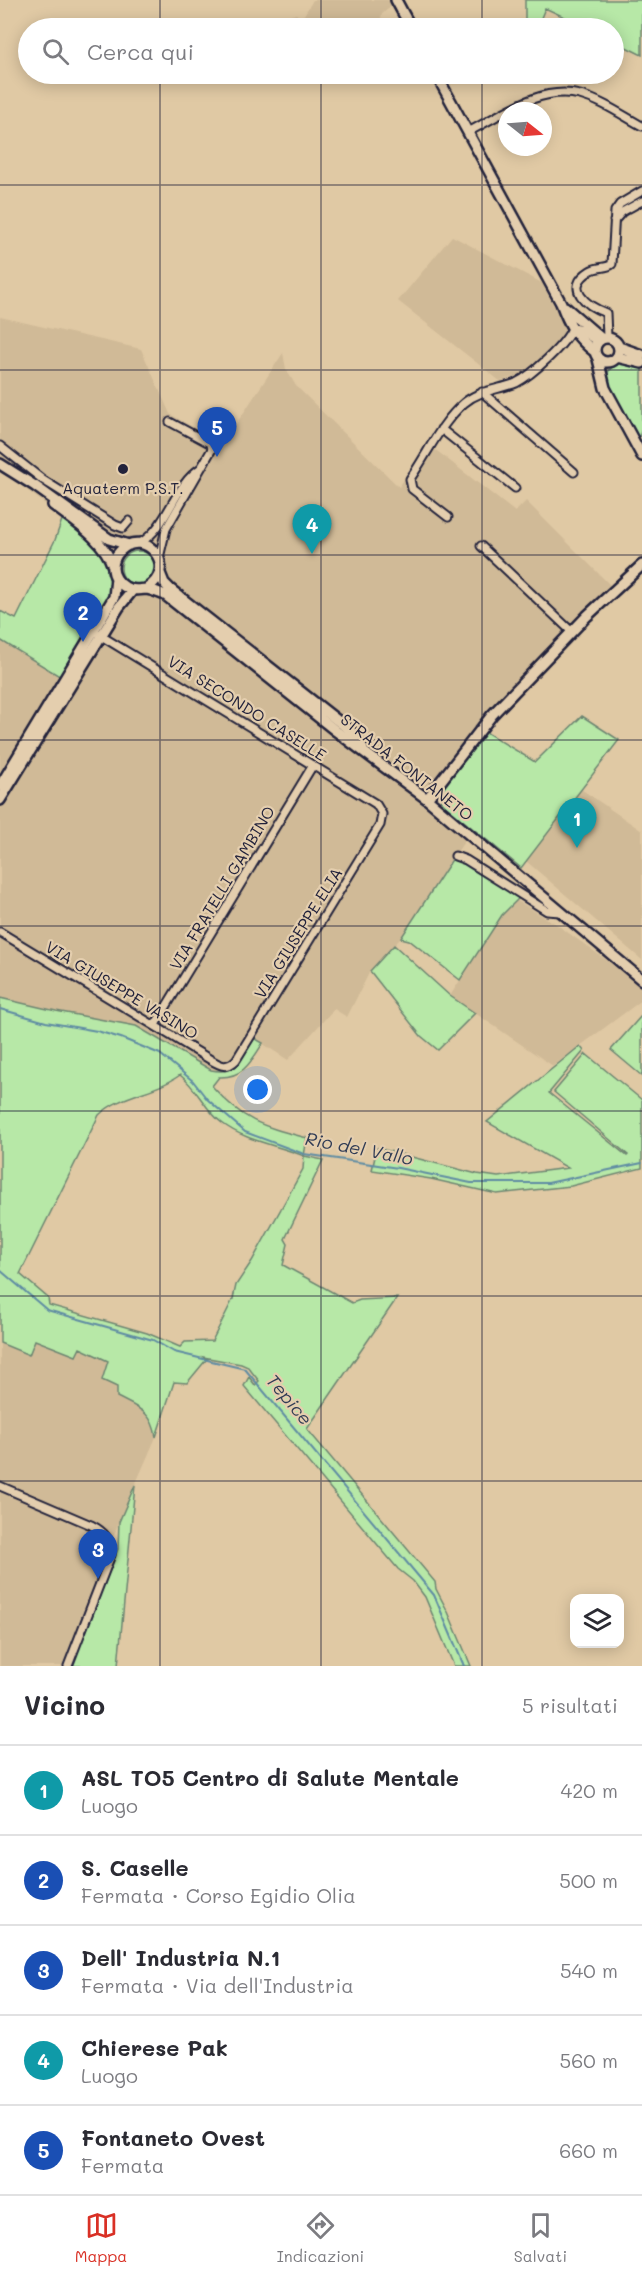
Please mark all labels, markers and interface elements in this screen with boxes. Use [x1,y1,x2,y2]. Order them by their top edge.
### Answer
search box [18,18,624,84]
icon: search [39,35,72,68]
text: Cerca qui [87,37,194,66]
north arrow [498,102,552,156]
pin: 5 [198,408,236,457]
marker: Aquaterm P.S.T. [116,462,130,476]
place label: Aquaterm P.S.T. [62,477,184,498]
pin: 4 [292,504,332,554]
pin: 2 [64,592,103,642]
street label: VIA SECONDO CASELLE [164,650,330,765]
street label: STRADA FONTANETO [337,708,478,825]
pin: 1 [558,798,596,848]
street label: VIA FRATELLI GAMBINO [164,802,279,974]
street label: VIA GIUSEPPE ELIA [249,863,346,1002]
street label: VIA GIUSEPPE VASINO [42,936,202,1044]
your location [243,1075,272,1104]
water label: Rio del Vallo [303,1126,415,1170]
water label: Tepice [261,1369,318,1430]
pin: 3 [78,1530,118,1579]
map controls [570,1594,624,1648]
button: layers [570,1594,624,1648]
text: Vicino [24,1688,105,1722]
text: 5 risultati [522,1692,618,1718]
text: ASL TO5 Centro di Salute Mentale [81,1763,459,1792]
text: 1 [39,1777,48,1803]
text: 420 m [560,1777,618,1803]
text: Luogo [81,1792,138,1818]
text: S. Caselle [81,1853,189,1882]
text: 2 [38,1867,49,1893]
text: 500 m [559,1867,618,1893]
text: Fermata · Corso Egidio Olia [81,1882,356,1908]
text: Dell' Industria N.1 [81,1943,280,1972]
text: 3 [38,1957,50,1983]
text: 540 m [560,1957,618,1983]
text: Fermata · Via dell'Industria [81,1972,354,1998]
text: Chierese Pak [81,2033,228,2062]
text: 4 [37,2047,50,2073]
text: 560 m [560,2047,618,2073]
text: Luogo [81,2062,138,2088]
text: Fontaneto Ovest [81,2123,265,2152]
text: 5 [38,2137,49,2163]
text: 660 m [559,2137,618,2163]
text: Fermata [81,2152,164,2178]
tab: Mappa [75,2209,127,2266]
tab: Indicazioni [277,2209,364,2266]
tab: Salvati [514,2209,567,2266]

